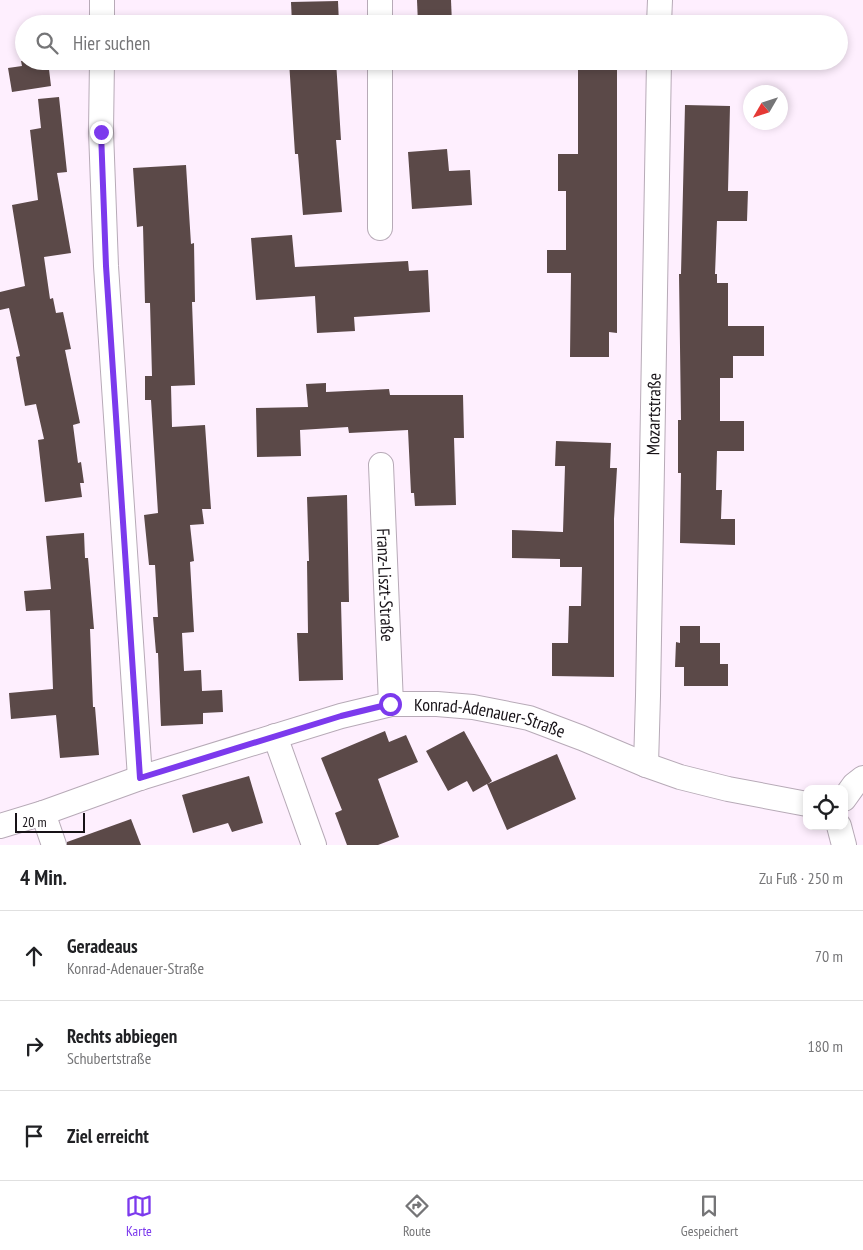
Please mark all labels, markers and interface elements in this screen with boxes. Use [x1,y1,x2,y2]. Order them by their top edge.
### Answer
search box [15,15,848,70]
icon: search [33,29,61,57]
text: Hier suchen [73,31,150,55]
north arrow [743,85,788,130]
route end [90,121,113,144]
street label: Mozartstraße [641,373,665,455]
street label: Franz-Liszt-Straße [372,528,400,642]
route start [379,693,402,716]
street label: Konrad-Adenauer-Straße [414,693,569,742]
map controls [803,785,848,830]
button: locate [803,785,848,830]
scale bar [15,810,85,833]
text: 20 m [22,813,47,831]
text: 4 Min. [20,864,67,891]
text: Zu Fuß · 250 m [759,868,843,888]
text: Geradeaus [67,934,138,958]
icon: ahead [20,942,48,970]
text: 70 m [815,946,843,966]
text: Konrad-Adenauer-Straße [67,958,204,978]
text: Rechts abbiegen [67,1024,177,1048]
icon: right [20,1032,48,1060]
text: 180 m [808,1036,843,1056]
text: Schubertstraße [67,1048,151,1068]
icon: arrive [20,1122,48,1150]
text: Ziel erreicht [67,1124,149,1148]
tab: Karte [125,1192,153,1240]
tab: Route [403,1192,431,1240]
tab: Gespeichert [681,1192,738,1240]

